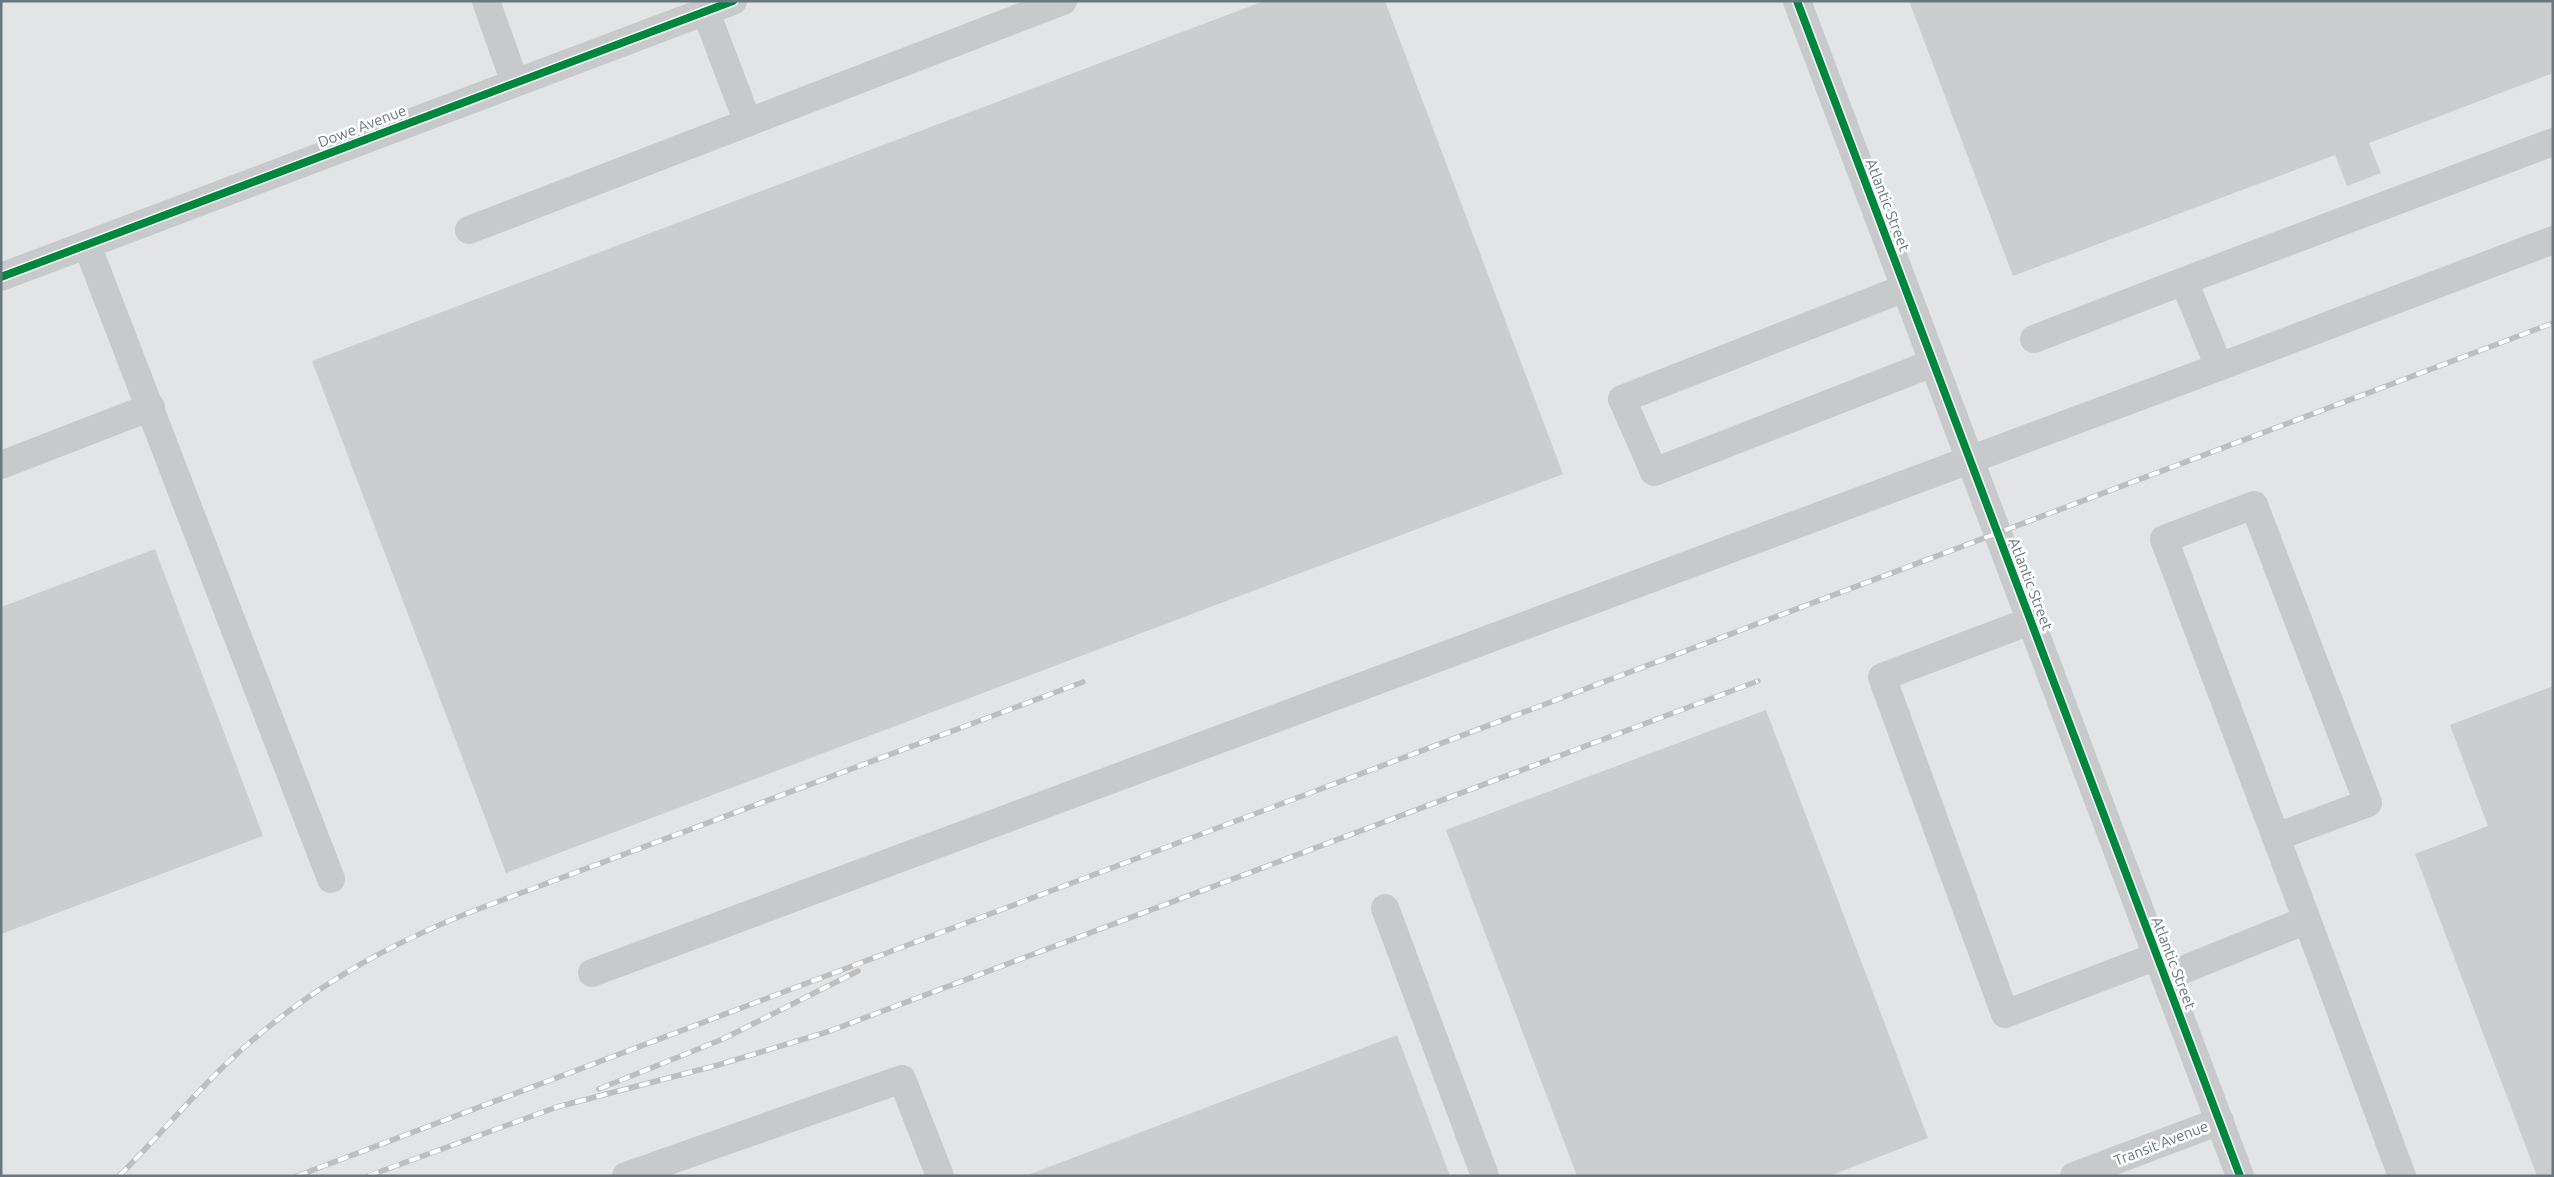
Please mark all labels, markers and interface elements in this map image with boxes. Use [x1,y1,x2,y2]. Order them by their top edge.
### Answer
street label: Dowe Avenue [315,101,409,151]
street label: Atlantic Street [1863,156,1913,254]
street label: Atlantic Street [2006,535,2056,633]
street label: Atlantic Street [2149,914,2199,1012]
street label: Transit Avenue [2111,1117,2211,1169]

